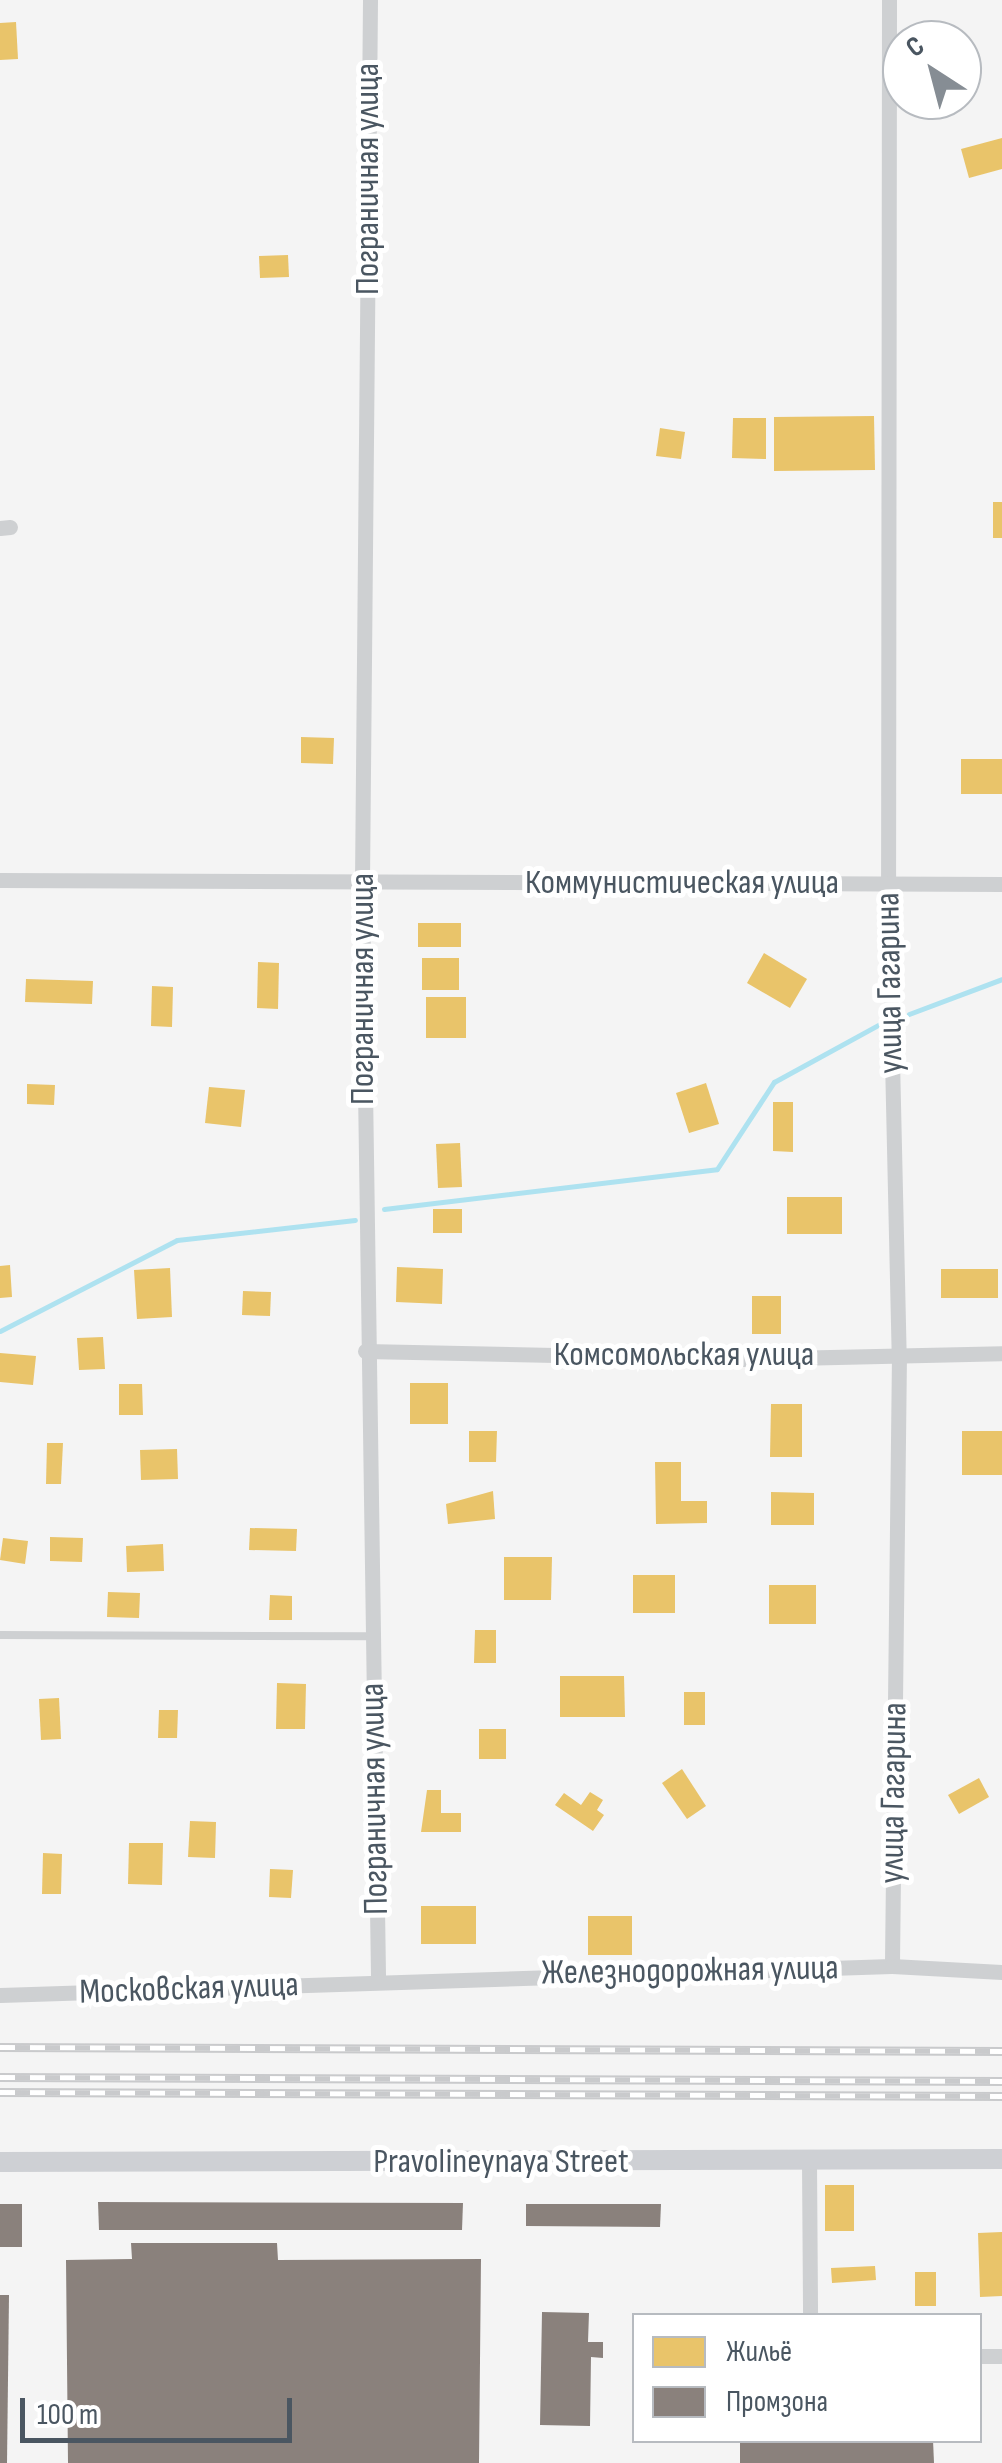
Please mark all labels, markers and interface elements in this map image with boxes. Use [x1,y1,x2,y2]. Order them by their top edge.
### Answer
north arrow [882,20,982,120]
text: С [900,29,931,65]
street label: Пограничная улица [347,63,389,295]
street label: Коммунистическая улица [525,862,839,904]
street label: Пограничная улица [342,873,384,1105]
street label: улица Гагарина [867,892,913,1074]
street label: Комсомольская улица [554,1334,814,1376]
street label: Пограничная улица [352,1683,398,1915]
street label: улица Гагарина [871,1702,917,1884]
street label: Железнодорожная улица [541,1947,839,1995]
street label: Московская улица [79,1964,299,2014]
street label: Pravolineynaya Street [373,2141,629,2183]
legend [632,2313,982,2443]
text: Жильё [726,2334,792,2370]
scale bar [25,2378,298,2440]
text: Промзона [726,2384,828,2420]
text: 100 m [37,2397,98,2433]

